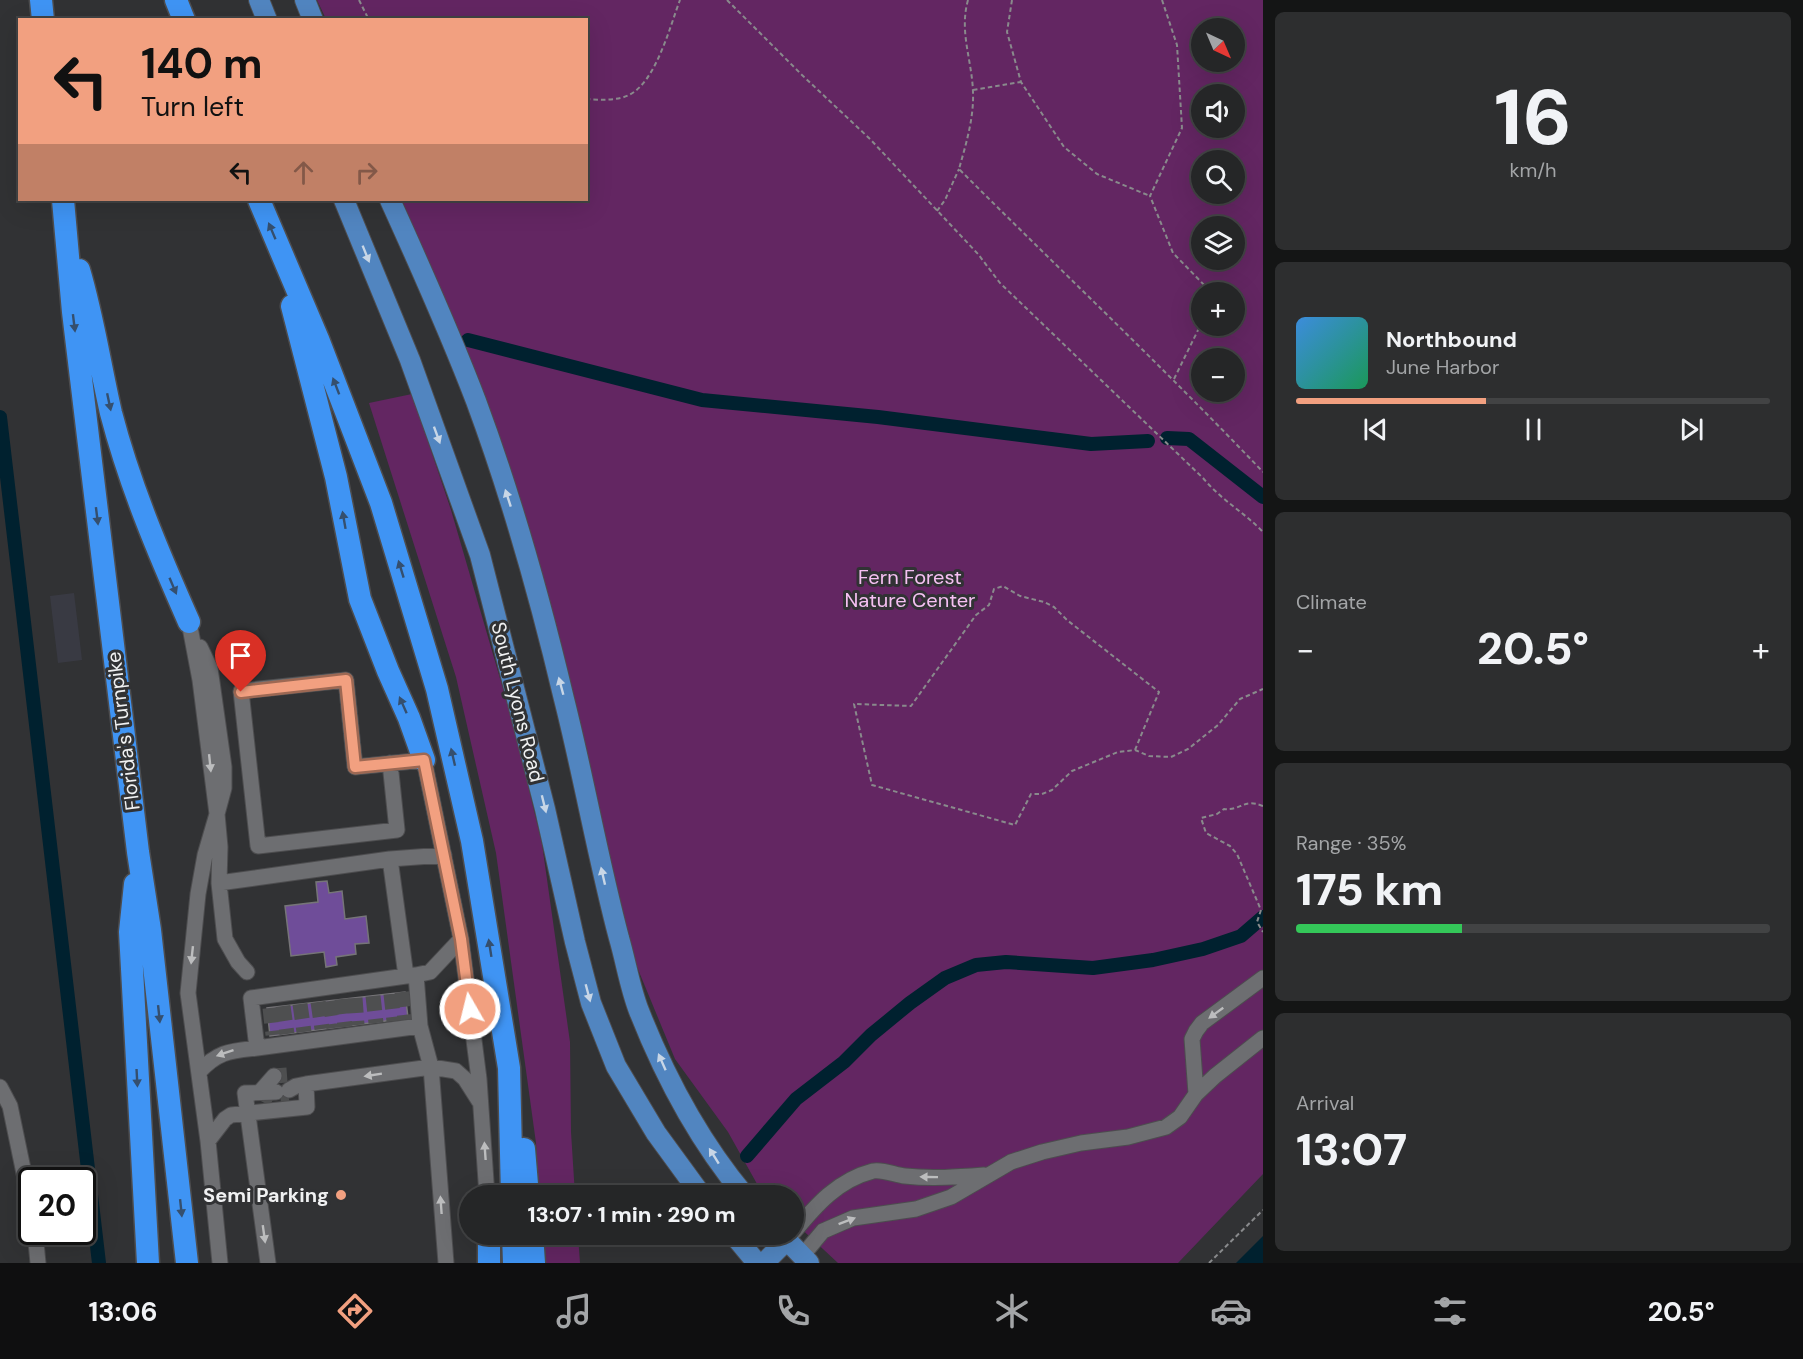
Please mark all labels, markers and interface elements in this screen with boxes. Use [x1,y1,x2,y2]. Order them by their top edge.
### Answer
north arrow [1191,18,1245,72]
map controls [1191,18,1245,402]
text: 140 m [141,36,263,91]
icon: left [42,42,120,120]
text: 16 [1494,67,1572,168]
button: sound [1191,84,1245,138]
text: Turn left [141,89,244,124]
button: search [1191,150,1245,204]
icon: left [224,156,257,189]
icon: ahead [287,156,320,189]
icon: right [350,156,383,189]
text: km/h [1509,157,1557,183]
button: layers [1191,216,1245,270]
one-way arrow [267,222,277,240]
one-way arrow [361,245,371,263]
button: + [1191,282,1245,336]
one-way arrow [69,313,79,332]
text: Northbound [1386,325,1517,354]
button: − [1191,348,1245,402]
text: June Harbor [1386,354,1499,380]
one-way arrow [331,376,341,394]
one-way arrow [105,393,114,412]
icon: previous [1359,413,1392,446]
icon: pause [1517,413,1550,446]
icon: next [1675,413,1708,446]
one-way arrow [432,426,442,444]
one-way arrow [503,489,512,507]
one-way arrow [93,507,102,526]
one-way arrow [339,511,348,530]
one-way arrow [396,560,405,578]
park label: Fern Forest Nature Center [845,564,975,613]
one-way arrow [168,577,178,595]
text: Climate [1296,589,1367,615]
street label: South Lyons Road [486,619,550,785]
text: 20.5° [1477,619,1589,678]
text: − [1296,628,1314,671]
text: + [1752,628,1770,671]
pin [215,630,266,692]
icon: arrive [224,639,257,672]
street label: Florida's Turnpike [100,650,146,812]
one-way arrow [555,677,565,695]
one-way arrow [398,696,408,714]
one-way arrow [447,748,457,766]
one-way arrow [206,754,215,773]
one-way arrow [539,794,549,813]
text: Range · 35% [1296,830,1406,856]
text: 175 km [1296,860,1443,919]
one-way arrow [598,866,607,885]
one-way arrow [485,939,494,958]
one-way arrow [187,946,197,965]
position arrow [438,977,502,1041]
one-way arrow [584,984,594,1003]
one-way arrow [154,1005,164,1024]
one-way arrow [1208,1006,1223,1018]
one-way arrow [216,1049,234,1059]
one-way arrow [657,1053,666,1070]
one-way arrow [132,1069,141,1088]
one-way arrow [363,1071,382,1080]
text: Arrival [1296,1090,1354,1116]
text: 13:07 [1296,1120,1407,1179]
one-way arrow [480,1142,489,1161]
one-way arrow [709,1148,720,1164]
speed limit sign: 20 [18,1167,96,1245]
one-way arrow [919,1172,938,1182]
place label: Semi Parking [203,1182,329,1208]
marker: Semi Parking [334,1188,348,1202]
one-way arrow [437,1195,446,1214]
one-way arrow [176,1199,186,1218]
text: 13:07 · 1 min · 290 m [528,1200,735,1229]
one-way arrow [838,1216,856,1225]
one-way arrow [259,1224,268,1243]
icon: directions [334,1290,376,1332]
icon: music [553,1290,595,1332]
icon: phone [772,1290,814,1332]
icon: climate [991,1290,1033,1332]
icon: car [1210,1290,1252,1332]
icon: filters [1429,1290,1471,1332]
text: 13:06 [88,1294,158,1329]
text: 20.5° [1648,1294,1714,1329]

